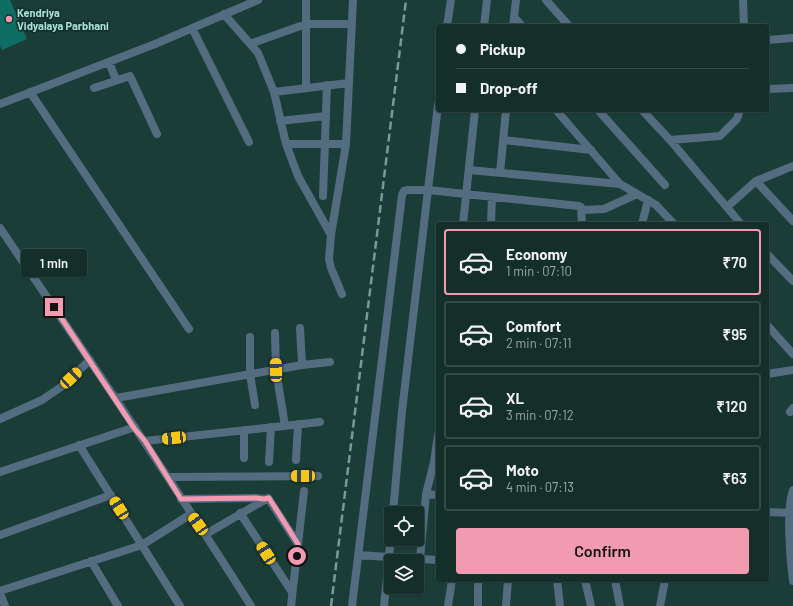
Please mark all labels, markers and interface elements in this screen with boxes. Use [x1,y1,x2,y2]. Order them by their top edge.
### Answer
place label: Kendriya Vidyalaya Parbhani [17,6,109,32]
marker: Kendriya Vidyalaya Parbhani [4,14,14,24]
text: Pickup [480,40,526,58]
text: Drop-off [480,79,538,97]
icon: car [458,244,494,280]
text: Economy [506,245,567,263]
callout: 1 min [21,249,87,277]
text: ₹70 [723,253,747,271]
text: 1 min [40,255,68,271]
text: 1 min · 07:10 [506,263,572,279]
route end [45,298,63,316]
icon: car [458,316,494,352]
text: Comfort [506,317,561,335]
text: ₹95 [723,325,747,343]
text: 2 min · 07:11 [506,335,572,351]
car [270,358,282,382]
car [58,365,84,391]
icon: car [458,388,494,424]
text: XL [506,389,524,407]
text: ₹120 [716,397,747,415]
text: 3 min · 07:12 [506,407,574,423]
car [161,431,187,445]
icon: car [458,460,494,496]
text: Moto [506,461,539,479]
text: ₹63 [723,469,747,487]
car [291,470,315,482]
text: 4 min · 07:13 [506,479,574,495]
car [108,495,130,521]
map controls [384,506,424,594]
button: locate [384,506,424,546]
car [186,511,210,537]
button: Confirm [456,528,749,574]
car [254,540,278,566]
route start [288,547,306,565]
button: layers [384,554,424,594]

